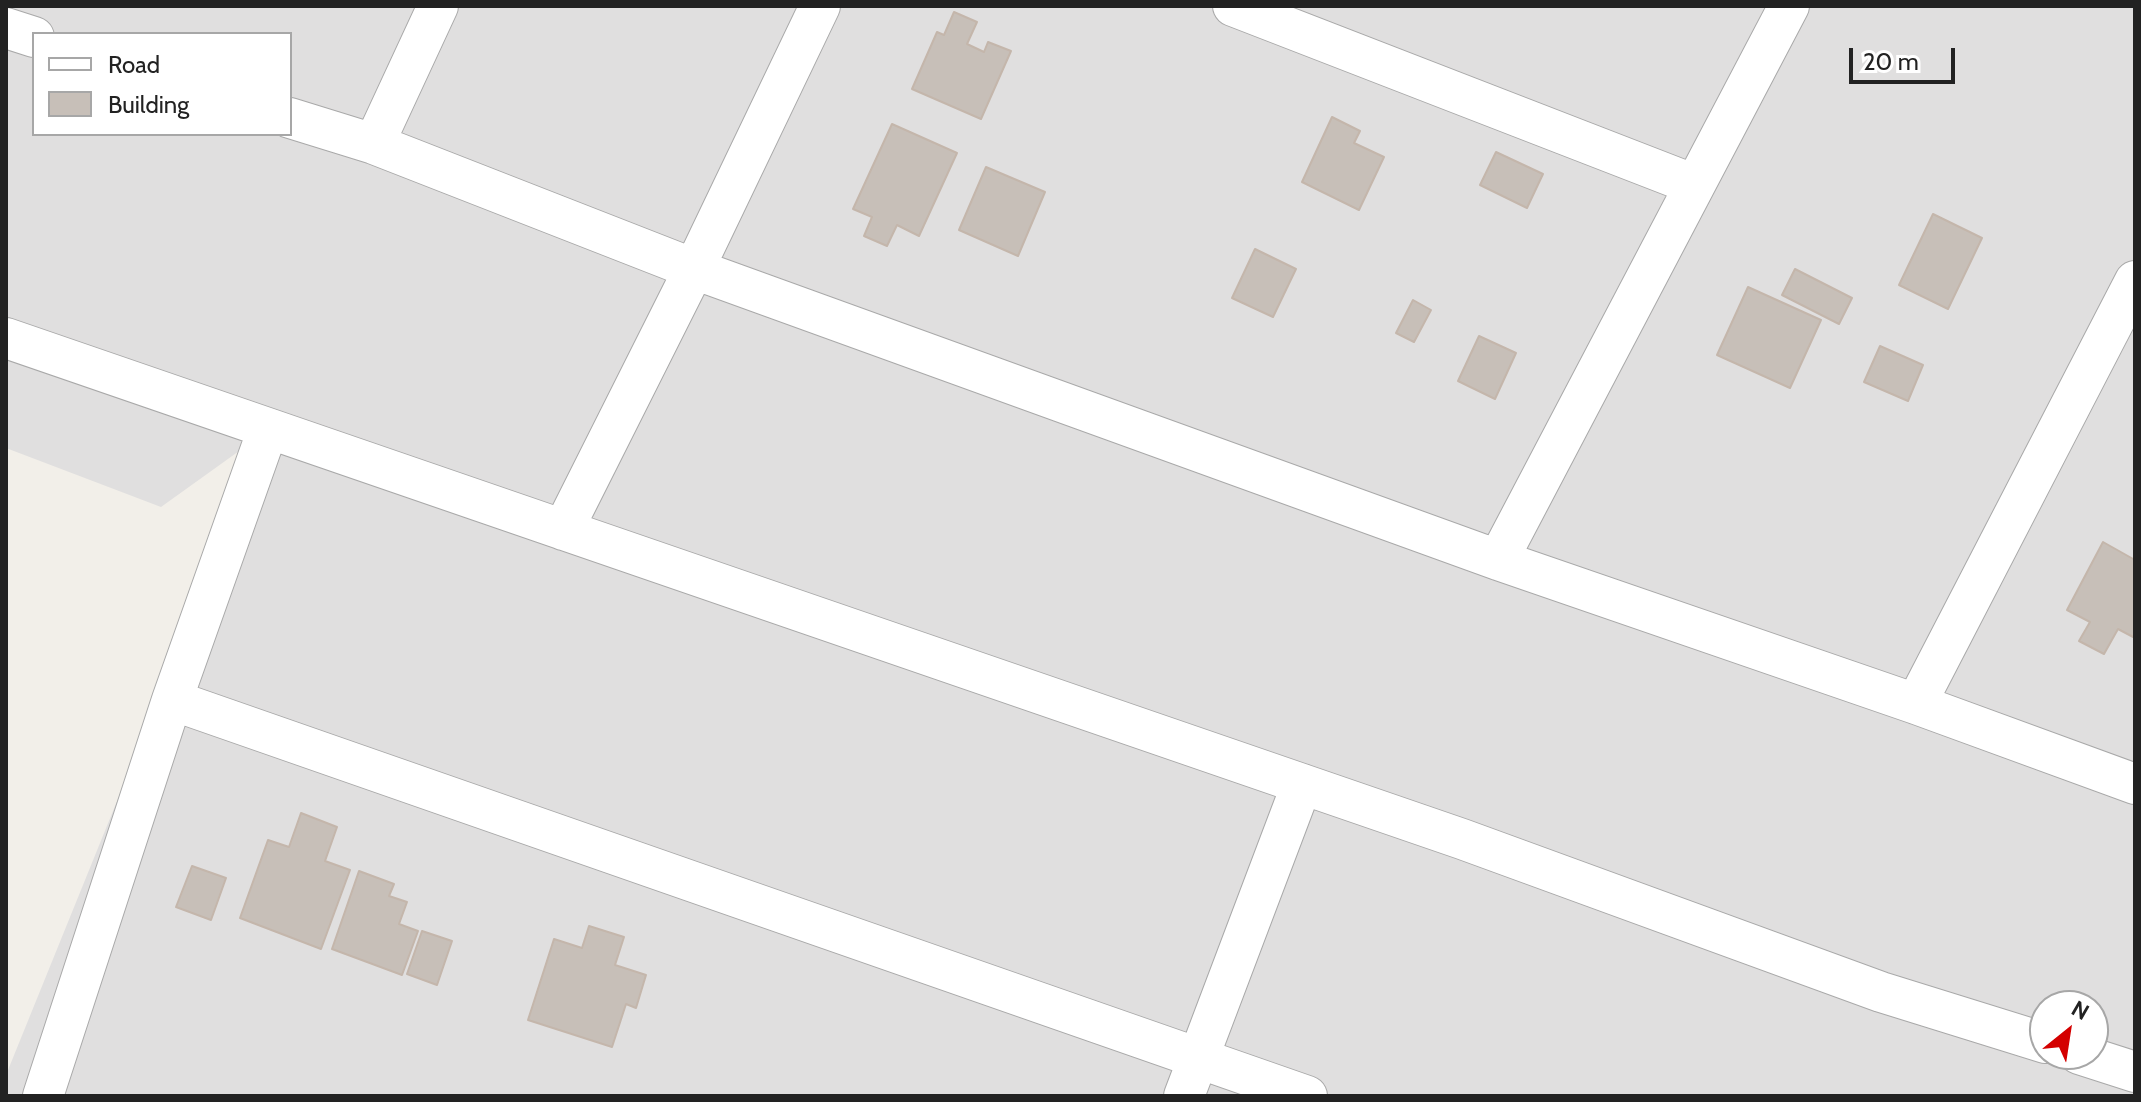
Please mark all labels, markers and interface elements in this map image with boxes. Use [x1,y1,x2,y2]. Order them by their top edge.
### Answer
legend [32,32,292,136]
scale bar [1853,32,1959,82]
text: 20 m [1863,47,1919,76]
text: Road [108,50,160,79]
text: Building [108,90,189,119]
north arrow [2029,990,2109,1070]
text: N [2067,995,2094,1026]

